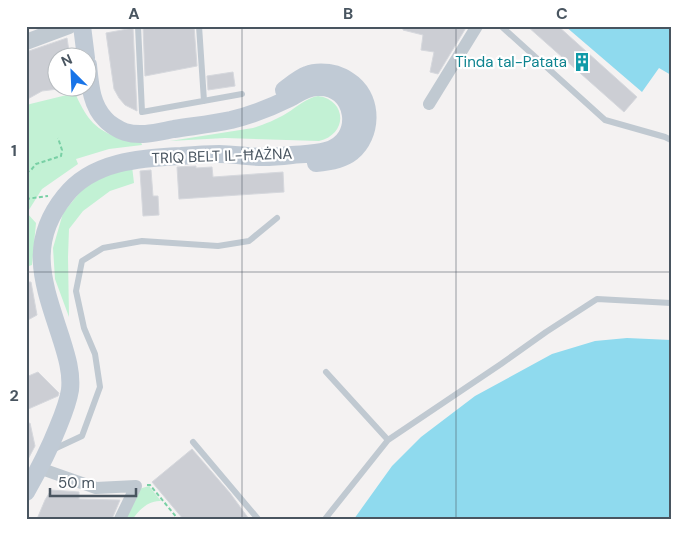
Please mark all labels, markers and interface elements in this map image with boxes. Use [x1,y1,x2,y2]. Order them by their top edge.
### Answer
text: A [128,3,140,24]
text: B [343,3,353,24]
text: C [556,3,568,24]
north arrow [48,48,98,98]
text: N [58,50,75,70]
building icon: Tinda tal-Patata [571,51,593,73]
place label: Tinda tal-Patata [455,52,567,72]
text: 1 [11,140,17,161]
street label: TRIQ BELT IL-ĦAŻNA [151,144,293,168]
text: 2 [9,385,19,406]
scale bar [50,465,136,497]
text: 50 m [58,473,95,493]

